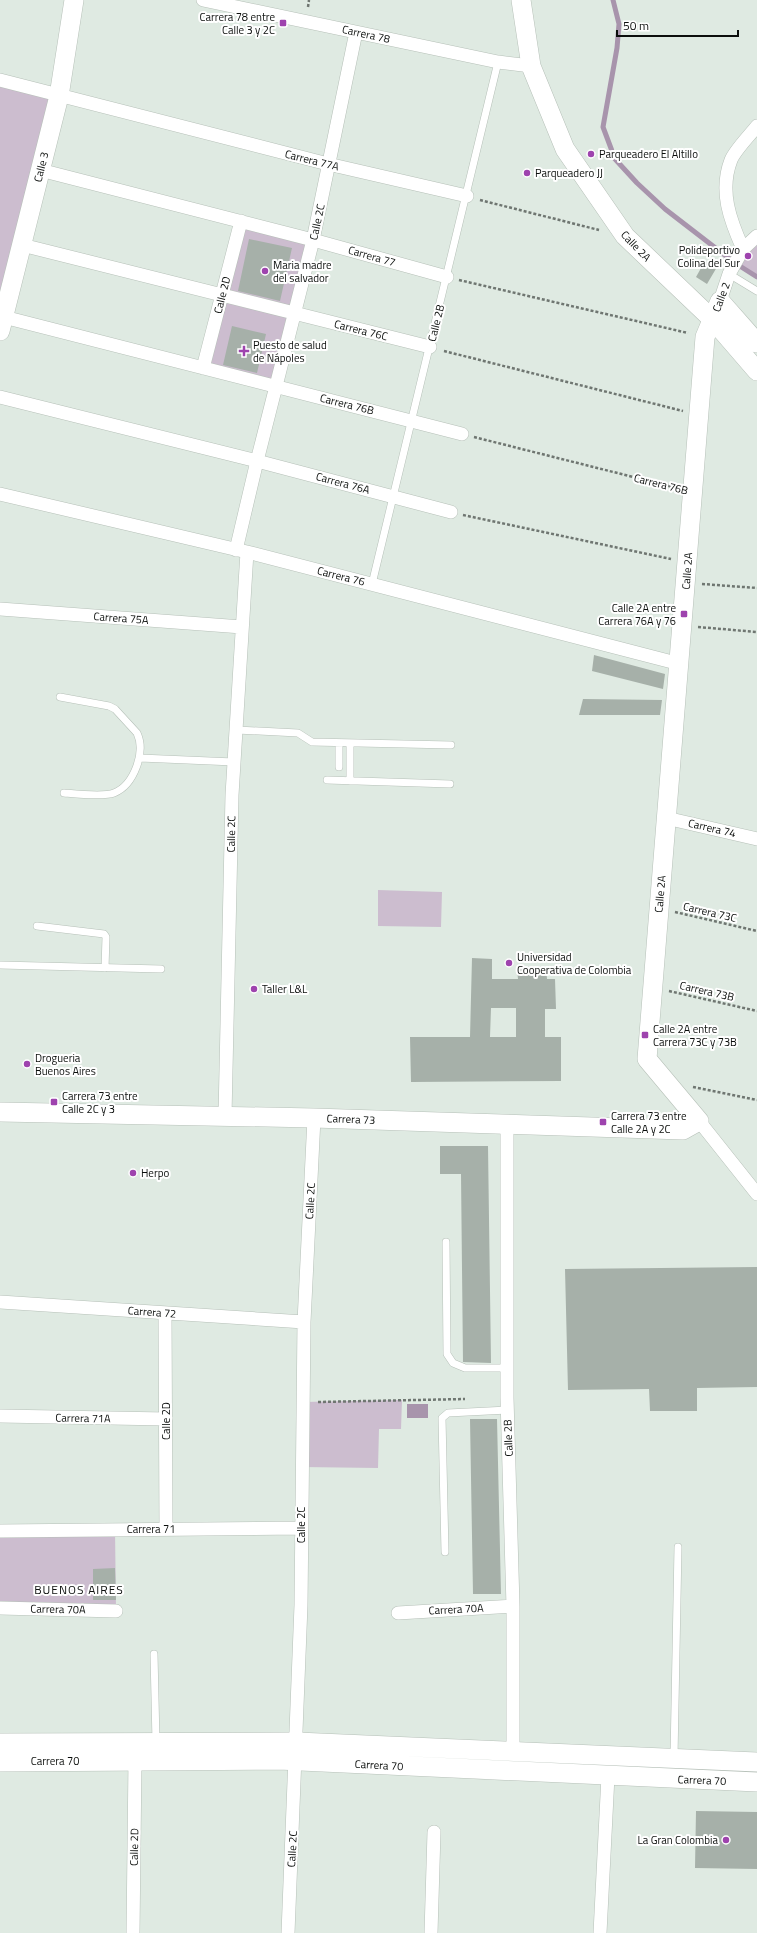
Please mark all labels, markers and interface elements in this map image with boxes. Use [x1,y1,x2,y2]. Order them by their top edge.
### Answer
place label: Carrera 78 entre Calle 3 y 2C [199,9,275,38]
scale bar [617,12,738,38]
text: 50 m [623,16,649,35]
marker: Carrera 78 entre Calle 3 y 2C [278,18,288,28]
street label: Carrera 78 [341,21,391,47]
street label: Carrera 77A [283,146,341,175]
place label: Parqueadero El Altillo [599,146,698,162]
marker: Parqueadero El Altillo [586,149,596,159]
street label: Calle 3 [30,150,52,184]
place label: Parqueadero JJ [535,165,603,181]
marker: Parqueadero JJ [522,168,532,178]
street label: Calle 2C [305,202,329,242]
street label: Calle 2A [617,227,655,265]
street label: Carrera 77 [346,242,398,270]
place label: Polideportivo Colina del Sur [678,242,740,271]
marker: Polideportivo Colina del Sur [743,251,753,261]
place label: Maria madre del salvador [273,257,332,286]
marker: Maria madre del salvador [260,266,270,276]
street label: Calle 2D [210,275,234,315]
street label: Calle 2 [708,280,734,314]
street label: Calle 2B [424,303,448,343]
street label: Carrera 76C [333,316,389,344]
place label: Puesto de salud de Nápoles [253,337,327,366]
marker: Puesto de salud de Nápoles [238,345,250,357]
street label: Carrera 76B [318,390,376,419]
street label: Carrera 76A [314,468,372,498]
street label: Carrera 76B [632,470,690,499]
street label: Calle 2A [678,551,696,590]
street label: Carrera 76 [315,562,367,590]
place label: Calle 2A entre Carrera 76A y 76 [598,600,676,629]
street label: Carrera 75A [93,608,150,628]
marker: Calle 2A entre Carrera 76A y 76 [679,609,689,619]
street label: Carrera 74 [687,815,737,841]
street label: Calle 2C [223,816,239,852]
street label: Calle 2A [650,874,670,913]
street label: Carrera 73C [682,898,738,926]
place label: Universidad Cooperativa de Colombia [517,949,632,978]
marker: Universidad Cooperativa de Colombia [504,958,514,968]
street label: Carrera 73B [678,977,736,1005]
place label: Taller L&L [262,981,308,997]
marker: Taller L&L [249,984,259,994]
place label: Calle 2A entre Carrera 73C y 73B [653,1021,737,1050]
marker: Calle 2A entre Carrera 73C y 73B [640,1030,650,1040]
place label: Drogueria Buenos Aires [35,1050,96,1079]
marker: Drogueria Buenos Aires [22,1059,32,1069]
place label: Carrera 73 entre Calle 2C y 3 [62,1088,138,1117]
marker: Carrera 73 entre Calle 2C y 3 [49,1097,59,1107]
place label: Carrera 73 entre Calle 2A y 2C [611,1108,687,1137]
street label: Carrera 73 [326,1110,376,1128]
marker: Carrera 73 entre Calle 2A y 2C [598,1117,608,1127]
place label: Herpo [141,1165,170,1181]
marker: Herpo [128,1168,138,1178]
street label: Calle 2C [301,1182,319,1220]
street label: Carrera 72 [127,1302,177,1322]
street label: Calle 2D [158,1402,174,1440]
street label: Carrera 71A [55,1410,111,1426]
street label: Calle 2B [499,1419,517,1457]
street label: Calle 2C [293,1507,309,1543]
street label: Carrera 71 [127,1521,175,1537]
district label: BUENOS AIRES [34,1580,124,1599]
street label: Carrera 70A [428,1600,484,1618]
street label: Carrera 70A [30,1601,86,1617]
street label: Carrera 70 [31,1753,79,1769]
street label: Carrera 70 [354,1756,404,1774]
street label: Carrera 70 [677,1771,727,1789]
street label: Calle 2D [126,1828,142,1866]
street label: Calle 2C [283,1830,301,1868]
place label: La Gran Colombia [637,1832,718,1848]
marker: La Gran Colombia [721,1835,731,1845]

